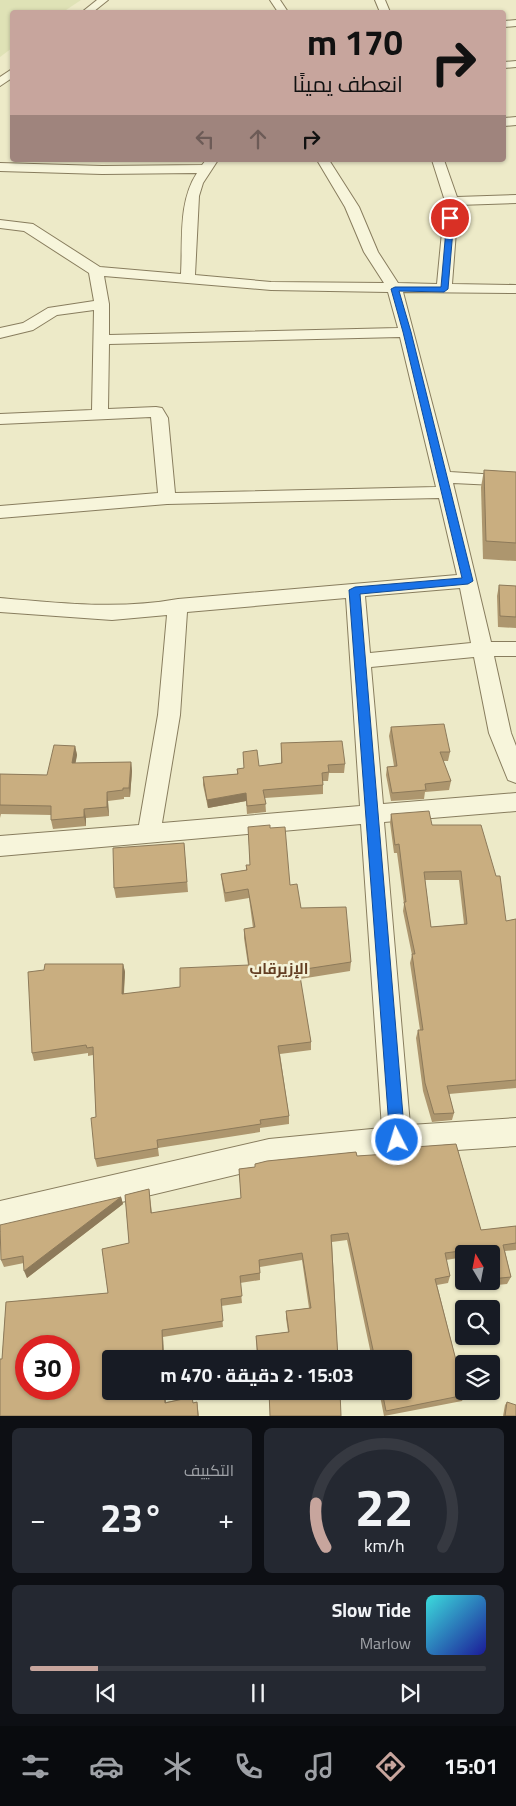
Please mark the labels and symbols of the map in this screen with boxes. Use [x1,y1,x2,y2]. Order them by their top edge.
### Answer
pin [429,197,471,239]
district label: الإزيرقاب [250,954,308,983]
position arrow [370,1113,422,1165]
north arrow [455,1245,500,1290]
speed limit sign: 30 [15,1335,80,1400]

